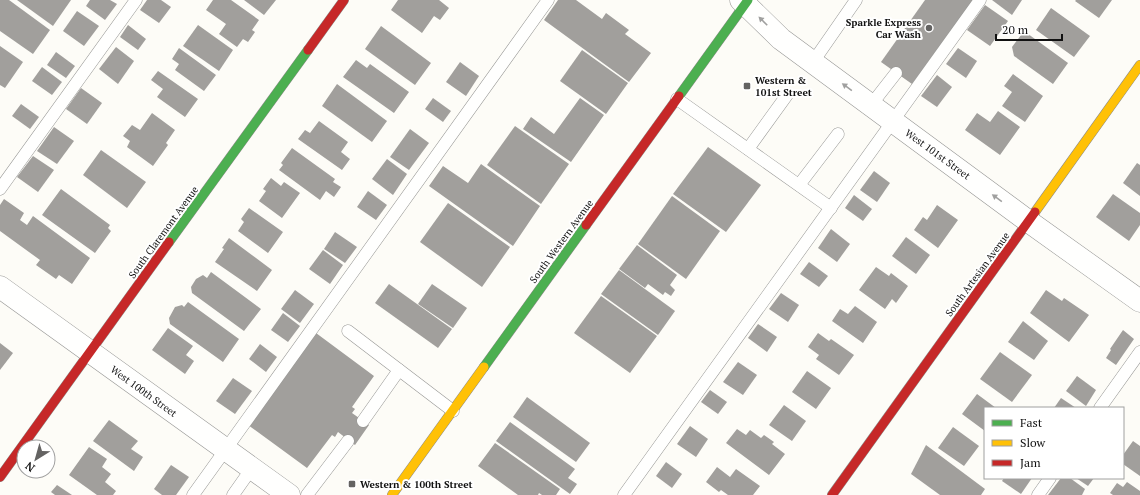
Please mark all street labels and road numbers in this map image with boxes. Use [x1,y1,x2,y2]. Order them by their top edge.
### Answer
street label: West 101st Street [903,126,973,183]
street label: South Claremont Avenue [126,184,201,281]
street label: South Western Avenue [527,197,596,286]
street label: South Artesian Avenue [942,230,1012,319]
street label: West 100th Street [108,363,180,420]

